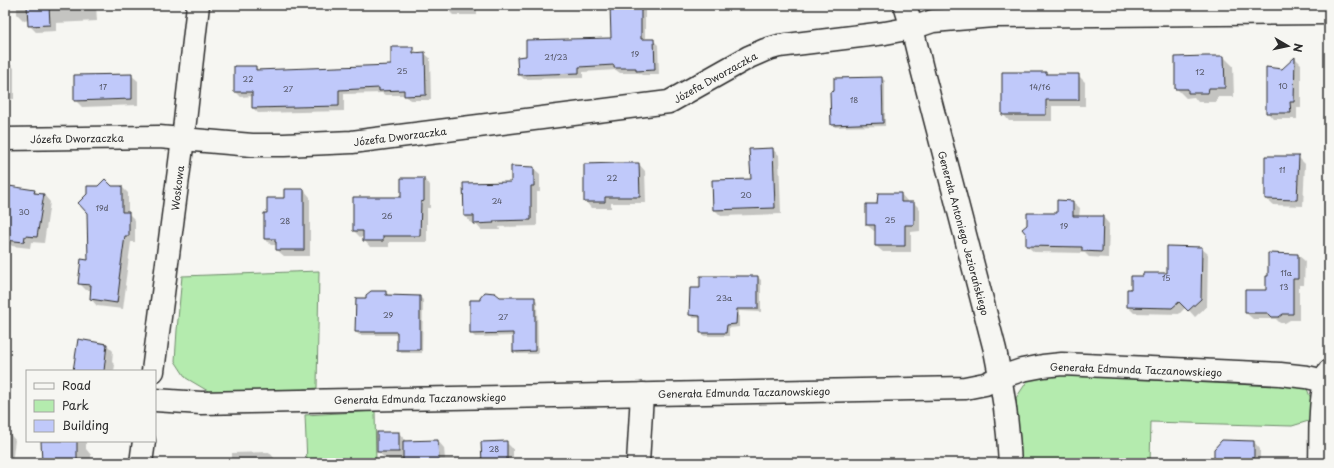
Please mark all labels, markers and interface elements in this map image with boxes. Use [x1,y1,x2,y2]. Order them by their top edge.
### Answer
north arrow [1268,26,1308,66]
text: N [1289,42,1307,54]
street label: Józefa Dworzaczka [670,47,760,106]
house number: 19 [631,48,639,60]
house number: 21/23 [544,51,568,63]
house number: 25 [397,65,407,77]
house number: 12 [1195,66,1205,78]
house number: 22 [243,73,253,85]
house number: 10 [1278,80,1288,92]
house number: 17 [99,81,108,93]
house number: 14/16 [1029,81,1051,93]
house number: 27 [283,83,293,95]
house number: 18 [850,94,858,106]
street label: Józefa Dworzaczka [353,123,448,149]
street label: Józefa Dworzaczka [30,130,125,146]
street label: Generała Antoniego Jeziorańskiego [935,149,993,317]
street label: Woskowa [167,164,187,211]
house number: 11 [1279,164,1285,176]
house number: 22 [607,172,617,184]
house number: 20 [740,189,752,201]
house number: 24 [492,195,502,207]
house number: 19d [96,202,109,214]
house number: 30 [18,206,30,218]
house number: 26 [382,210,393,222]
house number: 25 [885,214,895,226]
house number: 28 [280,215,290,227]
house number: 19 [1060,220,1068,232]
house number: 11a [1280,267,1292,279]
house number: 15 [1162,272,1170,284]
house number: 13 [1280,281,1288,293]
house number: 23a [716,292,732,304]
house number: 29 [383,309,393,321]
house number: 27 [498,311,508,323]
street label: Generała Edmunda Taczanowskiego [1050,359,1223,380]
legend [26,370,156,442]
text: Road [62,376,91,394]
street label: Generała Edmunda Taczanowskiego [658,383,830,401]
street label: Generała Edmunda Taczanowskiego [334,389,506,407]
text: Park [62,396,89,414]
text: Building [62,416,109,434]
house number: 28 [489,443,499,455]

